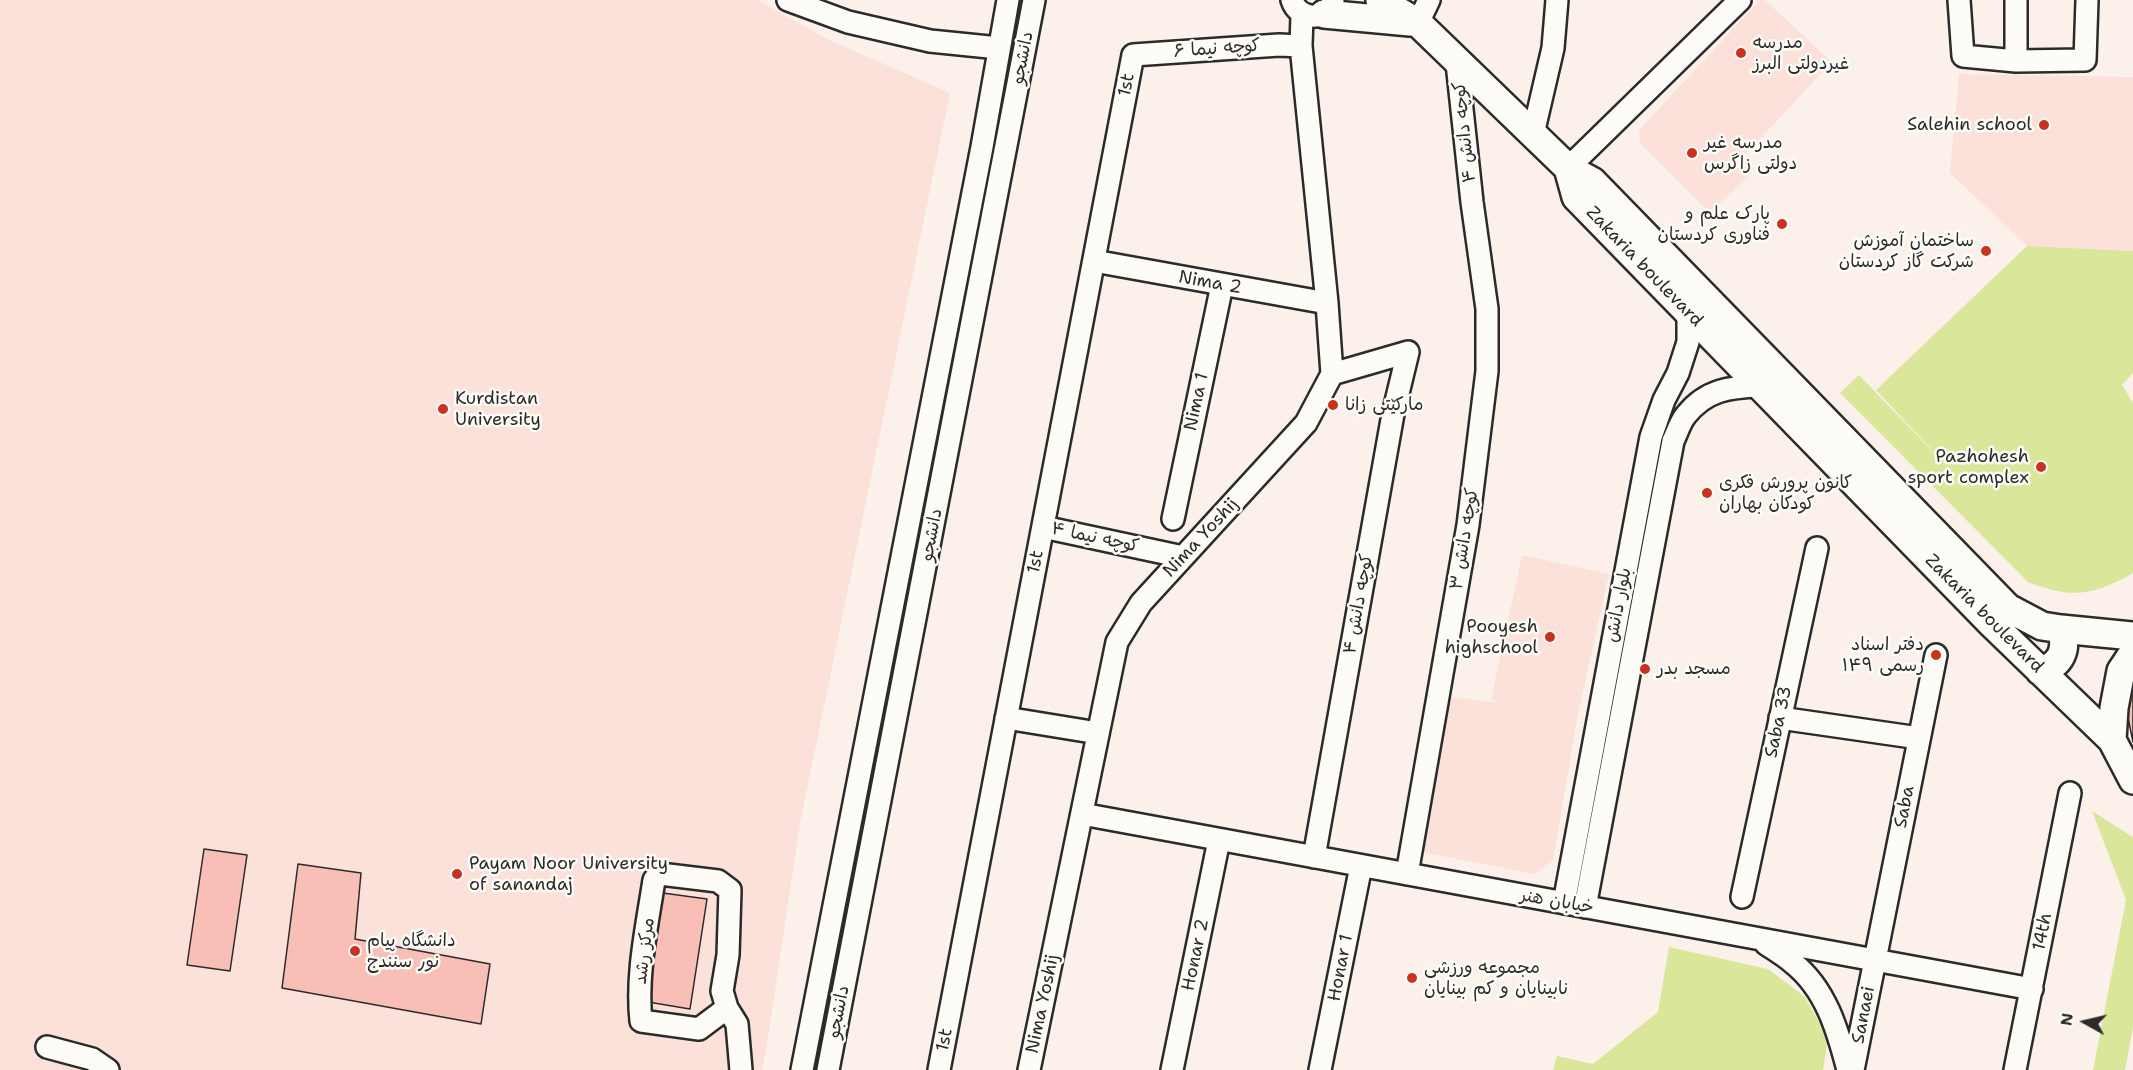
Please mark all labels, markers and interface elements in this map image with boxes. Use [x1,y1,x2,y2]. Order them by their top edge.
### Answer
street label: دانشجو [1007,30,1039,86]
place label: مدرسه غیردولتی البرز [1753,32,1849,74]
street label: کوچه نیما ۶ [1173,35,1261,63]
marker: مدرسه غیردولتی البرز [1734,46,1748,60]
street label: 1st [1114,72,1140,98]
street label: کوچه دانش ۴ [1449,80,1481,184]
place label: Salehin school [1907,114,2032,136]
marker: Salehin school [2037,118,2051,132]
place label: مدرسه غیر دولتی زاگرس [1704,132,1797,174]
marker: مدرسه غیر دولتی زاگرس [1685,146,1699,160]
street label: Zakaria boulevard [1581,202,1707,332]
place label: پارک علم و فناوری کردستان [1658,203,1770,246]
marker: پارک علم و فناوری کردستان [1775,217,1789,231]
place label: ساختمان آموزش شرکت گاز کردستان [1839,230,1974,272]
marker: ساختمان آموزش شرکت گاز کردستان [1979,244,1993,258]
street label: Nima 2 [1177,267,1243,299]
street label: Nima 1 [1180,371,1214,433]
place label: Kurdistan University [455,388,541,430]
place label: مارکێتی زانا [1345,394,1424,416]
marker: مارکێتی زانا [1326,398,1340,412]
marker: Kurdistan University [436,402,450,416]
place label: Pazhohesh sport complex [1908,446,2029,488]
marker: Pazhohesh sport complex [2034,460,2048,474]
place label: کانون پرورش فکری کودکان بهاران [1719,472,1852,514]
marker: کانون پرورش فکری کودکان بهاران [1700,486,1714,500]
street label: کوچه دانش ۳ [1446,487,1484,591]
street label: Nima Yoshij [1159,494,1243,582]
street label: دانشجو [916,507,948,563]
street label: کوچه نیما ۴ [1049,518,1141,558]
street label: 1st [1023,549,1049,575]
street label: Zakaria boulevard [1920,550,2048,678]
street label: کوچه دانش ۴ [1340,552,1378,656]
street label: بلوار دانش [1601,566,1637,644]
place label: Pooyesh highschool [1445,616,1538,658]
marker: Pooyesh highschool [1543,630,1557,644]
place label: دفتر اسناد رسمی ۱۴۹ [1842,634,1924,676]
marker: دفتر اسناد رسمی ۱۴۹ [1929,648,1943,662]
place label: مسجد بدر [1657,658,1731,680]
marker: مسجد بدر [1638,662,1652,676]
street label: Saba 33 [1761,684,1797,760]
street label: Saba [1890,784,1920,830]
place label: Payam Noor University of sanandaj [469,853,668,896]
marker: Payam Noor University of sanandaj [450,867,464,881]
street label: خیابان هنر [1519,885,1595,919]
street label: 14th [2029,911,2057,953]
street label: مرکز رشد [630,917,660,985]
street label: Honar 2 [1178,917,1214,993]
place label: دانشگاه پیام نور سنندج [367,930,456,972]
street label: Honar 1 [1324,933,1358,1003]
marker: دانشگاه پیام نور سنندج [348,944,362,958]
street label: Nima Yoshij [1022,953,1064,1055]
place label: مجموعه ورزشی نابینایان و کم بینایان [1424,957,1568,1000]
marker: مجموعه ورزشی نابینایان و کم بینایان [1405,971,1419,985]
street label: دانشجو [823,984,855,1040]
street label: Sanaei [1848,984,1880,1046]
north arrow [2055,992,2115,1052]
text: N [2055,1012,2078,1027]
street label: 1st [932,1027,958,1053]

